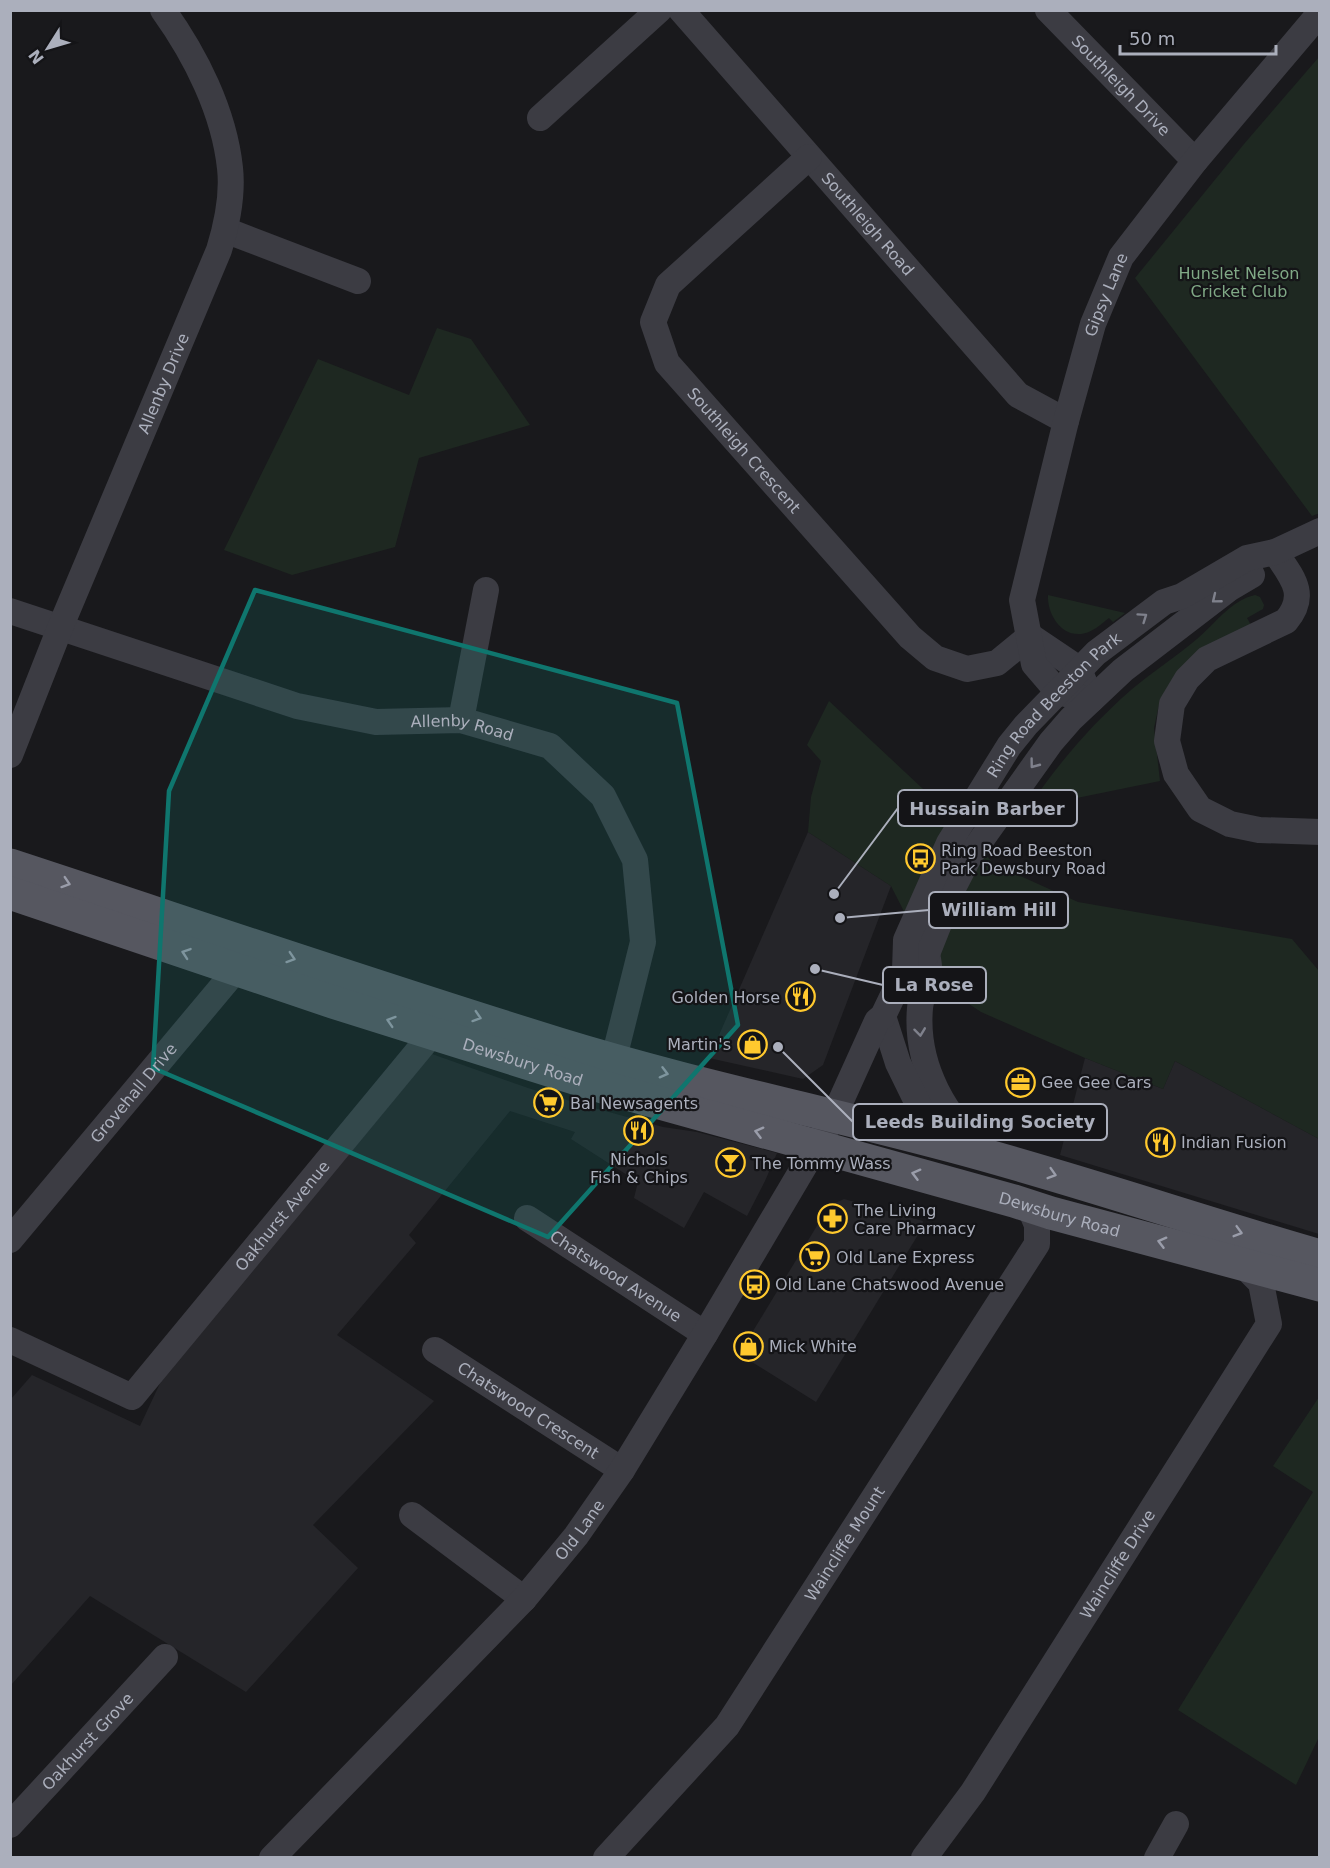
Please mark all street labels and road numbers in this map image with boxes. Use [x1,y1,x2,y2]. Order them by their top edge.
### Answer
street label: Southleigh Drive [1068,31,1175,140]
street label: Southleigh Road [818,168,918,279]
street label: Gipsy Lane [1081,250,1131,338]
street label: Allenby Drive [133,330,192,436]
street label: Southleigh Crescent [684,383,805,517]
street label: Ring Road Beeston Park [983,628,1125,781]
street label: Allenby Road [410,711,516,744]
street label: Dewsbury Road [460,1034,585,1090]
street label: Grovehall Drive [86,1039,180,1147]
street label: Oakhurst Avenue [231,1156,333,1275]
street label: Dewsbury Road [997,1188,1122,1241]
street label: Chatswood Avenue [546,1226,685,1326]
street label: Chatswood Crescent [454,1358,603,1462]
street label: Waincliffe Mount [800,1482,888,1605]
street label: Old Lane [550,1496,608,1564]
street label: Waincliffe Drive [1076,1506,1159,1622]
street label: Oakhurst Grove [38,1688,137,1794]

